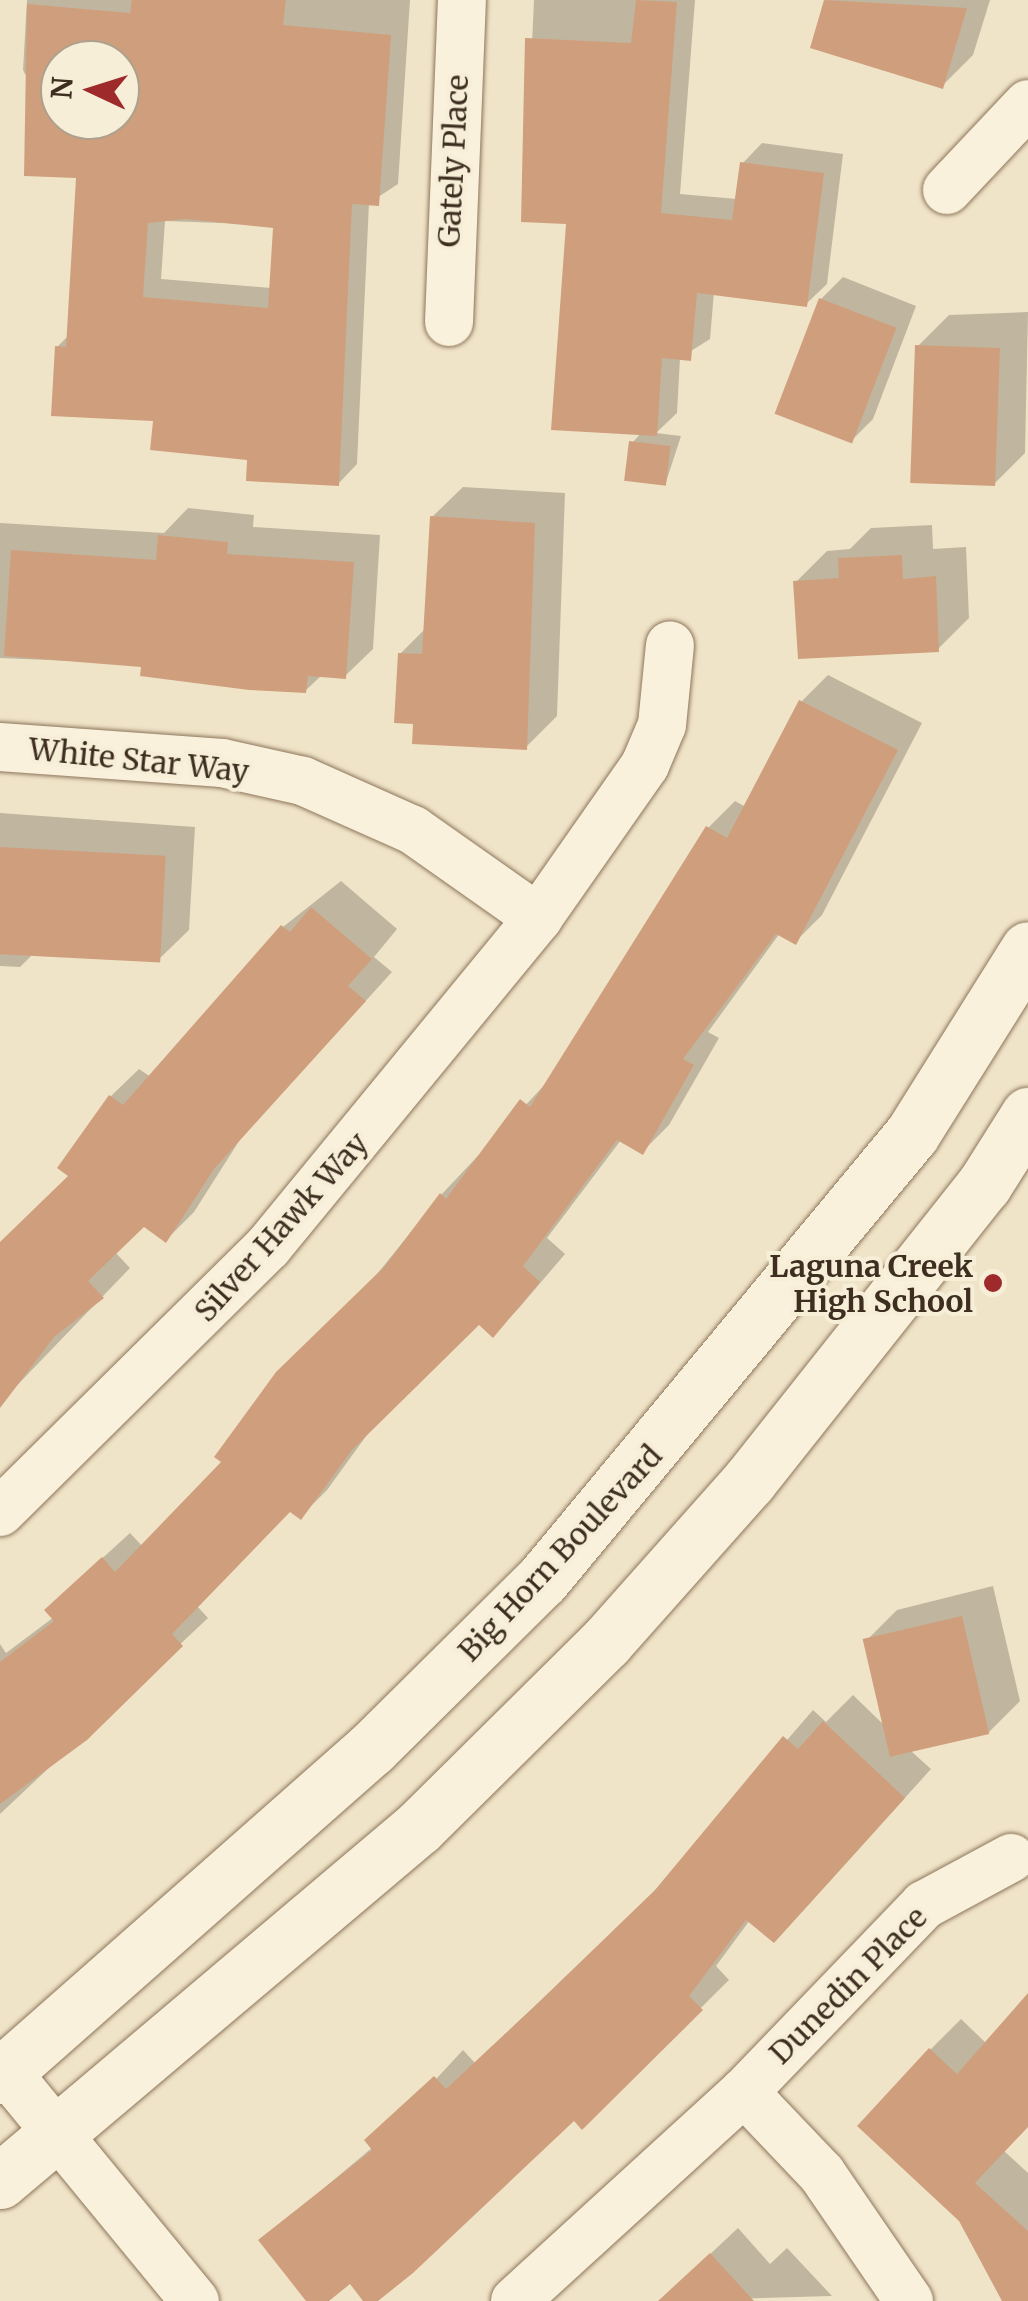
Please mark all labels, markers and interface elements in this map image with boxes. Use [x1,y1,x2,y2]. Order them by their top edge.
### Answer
north arrow [40,40,140,140]
street label: Gately Place [431,74,475,248]
text: N [43,76,81,100]
street label: White Star Way [27,731,251,789]
street label: Silver Hawk Way [187,1125,375,1329]
place label: Laguna Creek High School [769,1248,973,1318]
marker: Laguna Creek High School [982,1272,1004,1294]
street label: Big Horn Boulevard [451,1438,669,1668]
street label: Dunedin Place [762,1899,934,2071]

